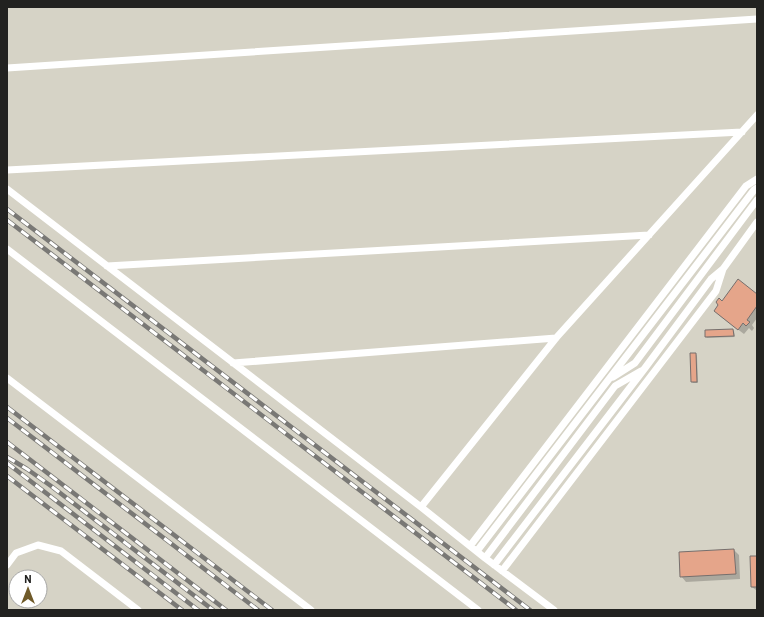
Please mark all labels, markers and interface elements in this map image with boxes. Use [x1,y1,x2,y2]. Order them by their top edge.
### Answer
north arrow [8,569,48,609]
text: N [24,572,32,585]

